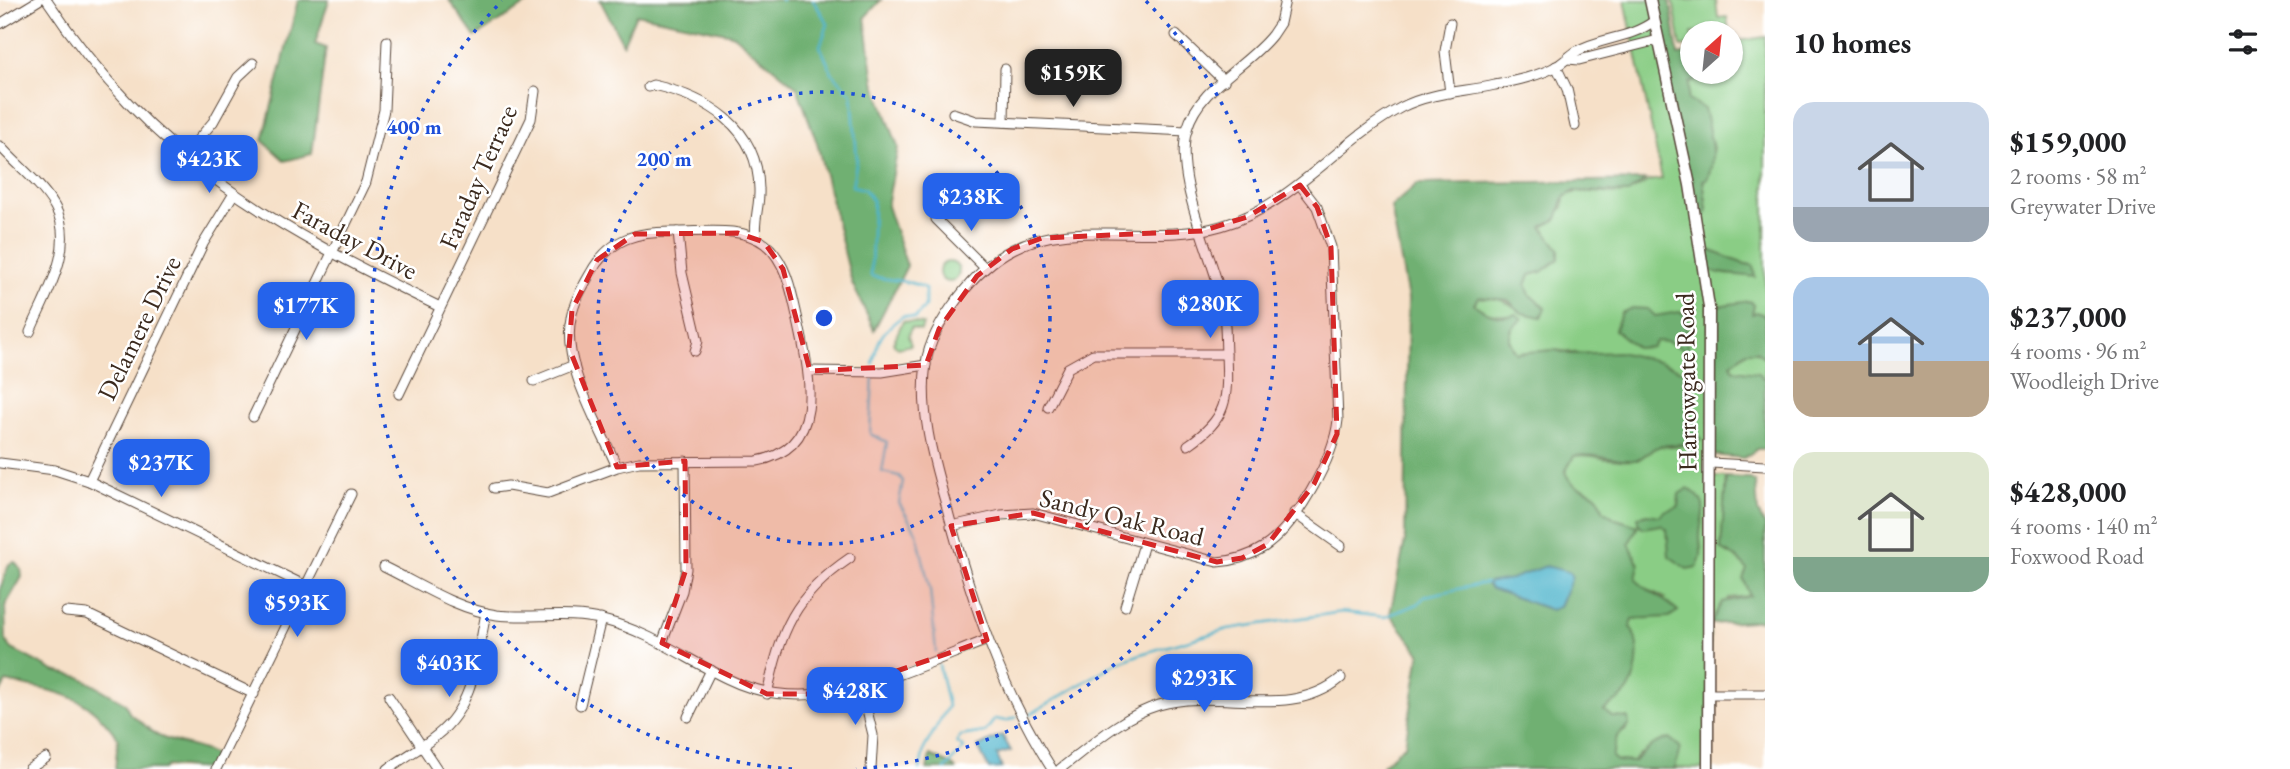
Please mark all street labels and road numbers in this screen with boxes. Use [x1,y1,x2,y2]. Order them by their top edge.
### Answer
street label: Faraday Terrace [431,99,525,255]
street label: Faraday Drive [286,193,424,287]
street label: Delamere Drive [89,250,189,406]
street label: Harrowgate Road [1667,292,1705,472]
street label: Sandy Oak Road [1036,480,1208,554]

